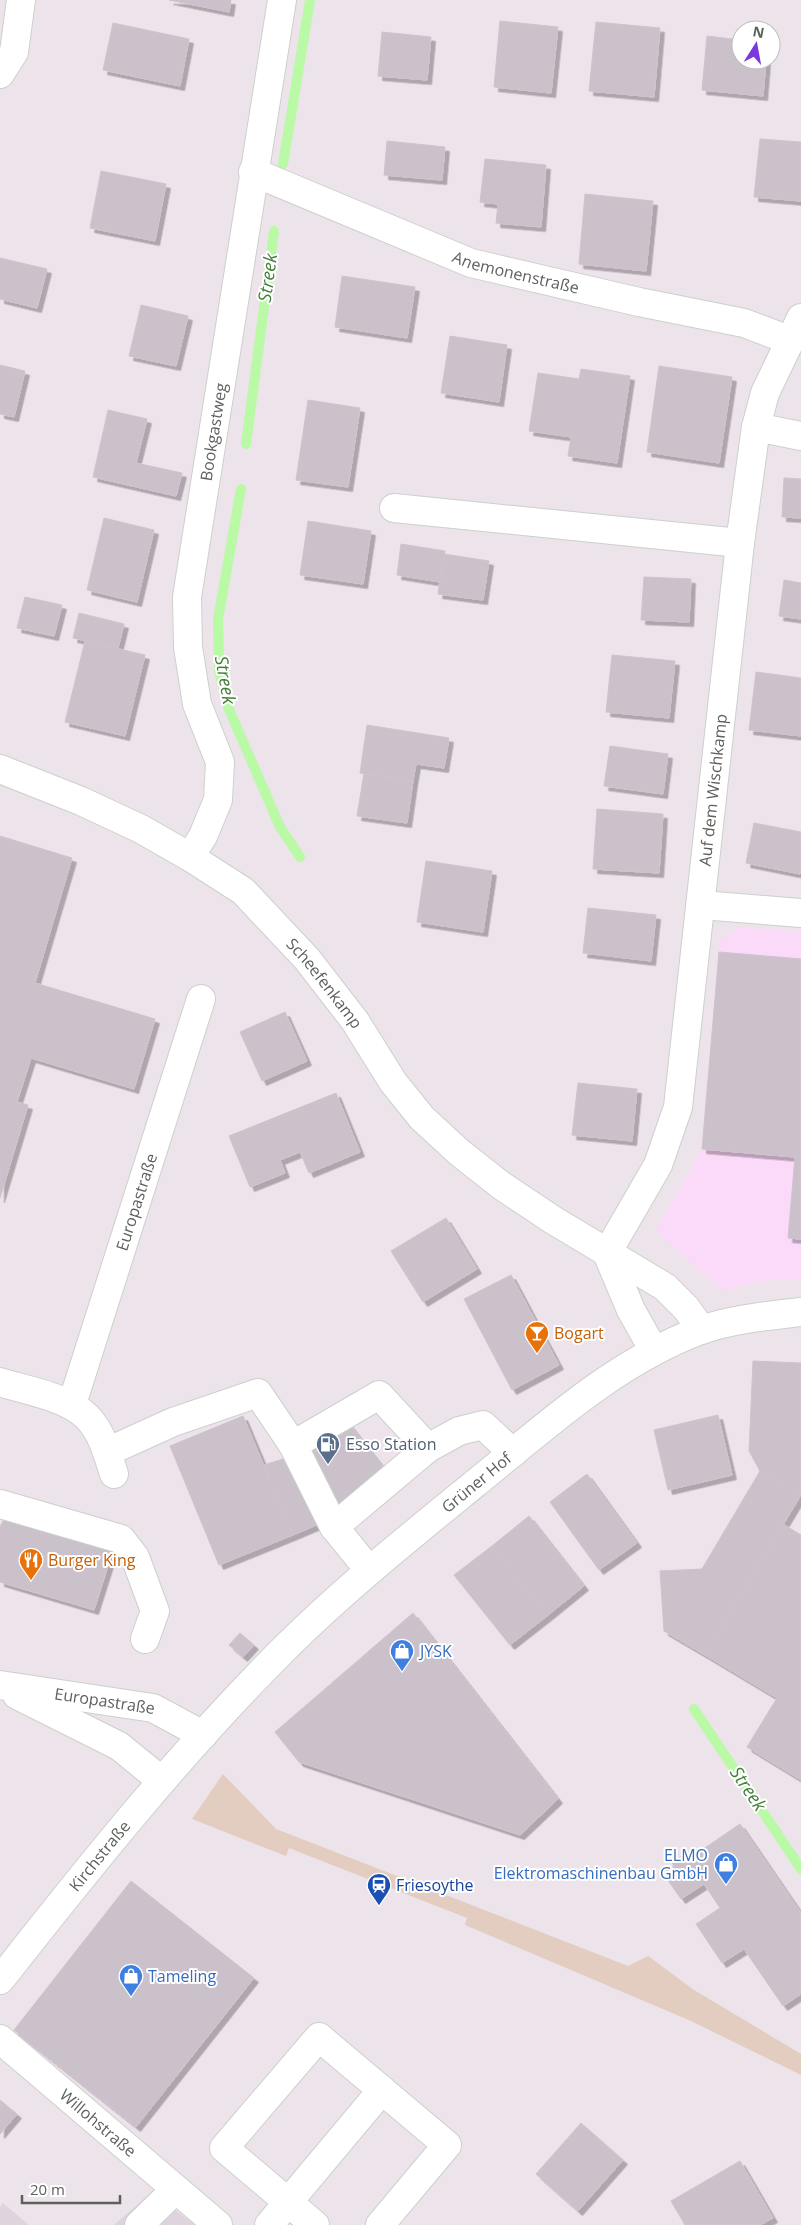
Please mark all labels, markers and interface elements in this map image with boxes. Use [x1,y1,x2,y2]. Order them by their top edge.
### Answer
north arrow [731,20,781,70]
text: N [751,21,766,42]
street label: Anemonenstraße [449,246,581,299]
water label: Streek [252,251,282,304]
street label: Bookgastweg [195,381,232,483]
water label: Streek [210,654,242,707]
street label: Auf dem Wischkamp [694,713,732,867]
street label: Scheefenkamp [282,933,368,1032]
street label: Europastraße [110,1150,162,1254]
bar icon: Bogart [524,1320,550,1354]
place label: Bogart [554,1322,604,1344]
fuel station icon: Esso Station [315,1431,341,1465]
place label: Esso Station [346,1433,436,1455]
street label: Grüner Hof [437,1446,517,1518]
restaurant icon: Burger King [18,1547,44,1581]
place label: Burger King [48,1549,136,1571]
shop icon: JYSK [389,1638,415,1672]
place label: JYSK [418,1640,452,1662]
street label: Europastraße [53,1682,157,1719]
water label: Streek [725,1761,773,1816]
street label: Kirchstraße [64,1816,135,1896]
place label: ELMO Elektromaschinenbau GmbH [494,1844,708,1884]
shop icon: ELMO Elektromaschinenbau GmbH [713,1851,739,1885]
station icon: Friesoythe [366,1872,392,1906]
place label: Friesoythe [396,1874,474,1896]
shop icon: Tameling [118,1963,144,1997]
place label: Tameling [148,1965,216,1987]
street label: Willohstraße [55,2084,141,2162]
scale bar [22,2172,120,2204]
text: 20 m [30,2179,65,2199]

